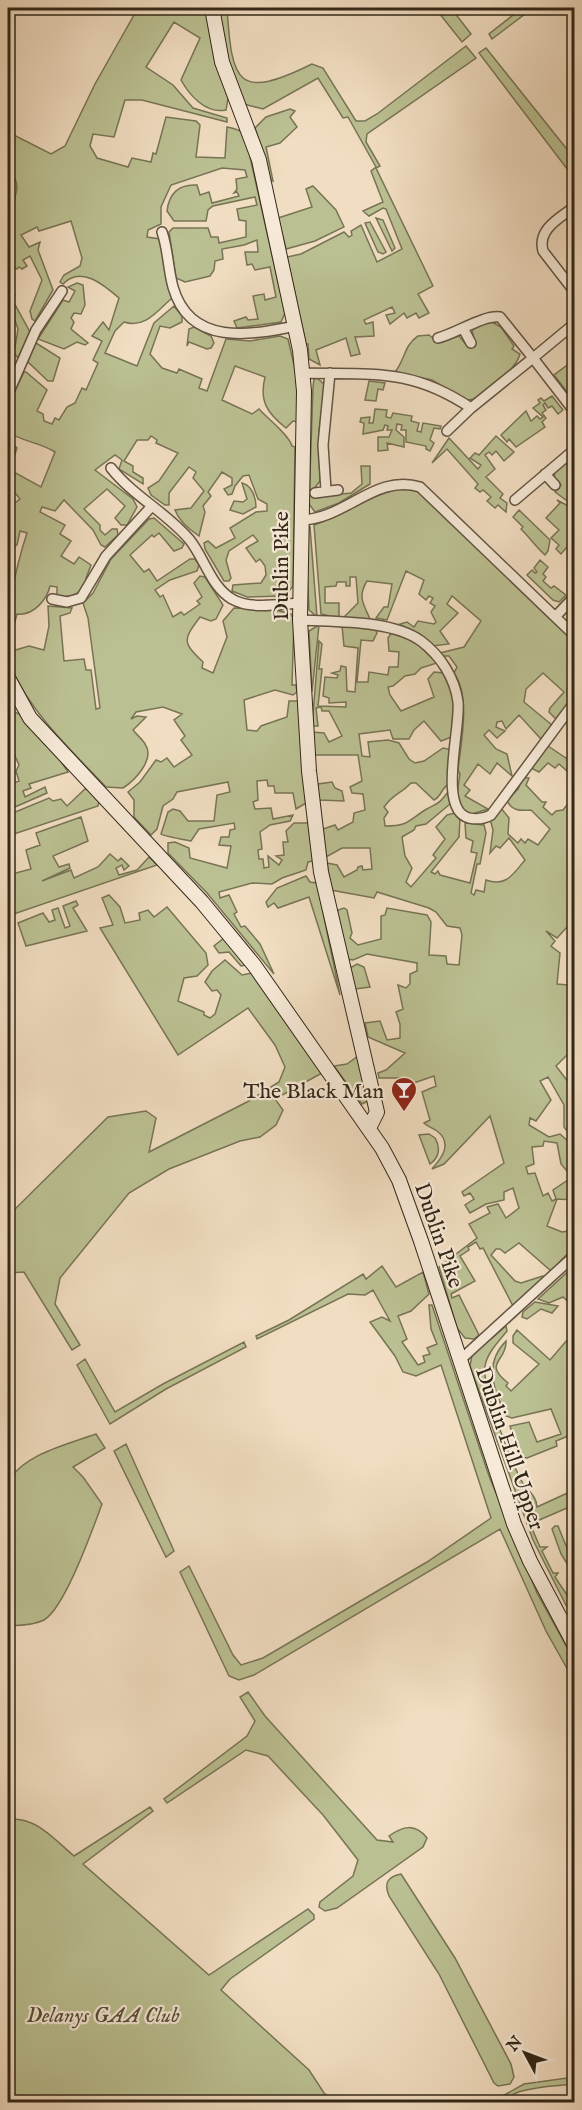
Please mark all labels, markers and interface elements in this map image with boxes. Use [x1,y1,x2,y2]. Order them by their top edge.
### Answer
street label: Dublin Pike [268,511,296,621]
bar icon: The Black Man [389,1075,419,1113]
place label: The Black Man [243,1078,384,1106]
street label: Dublin Pike [407,1179,469,1292]
street label: Dublin Hill Upper [468,1363,550,1534]
park label: Delanys GAA Club [26,2002,180,2030]
north arrow [495,2023,555,2083]
text: N [502,2033,527,2057]

